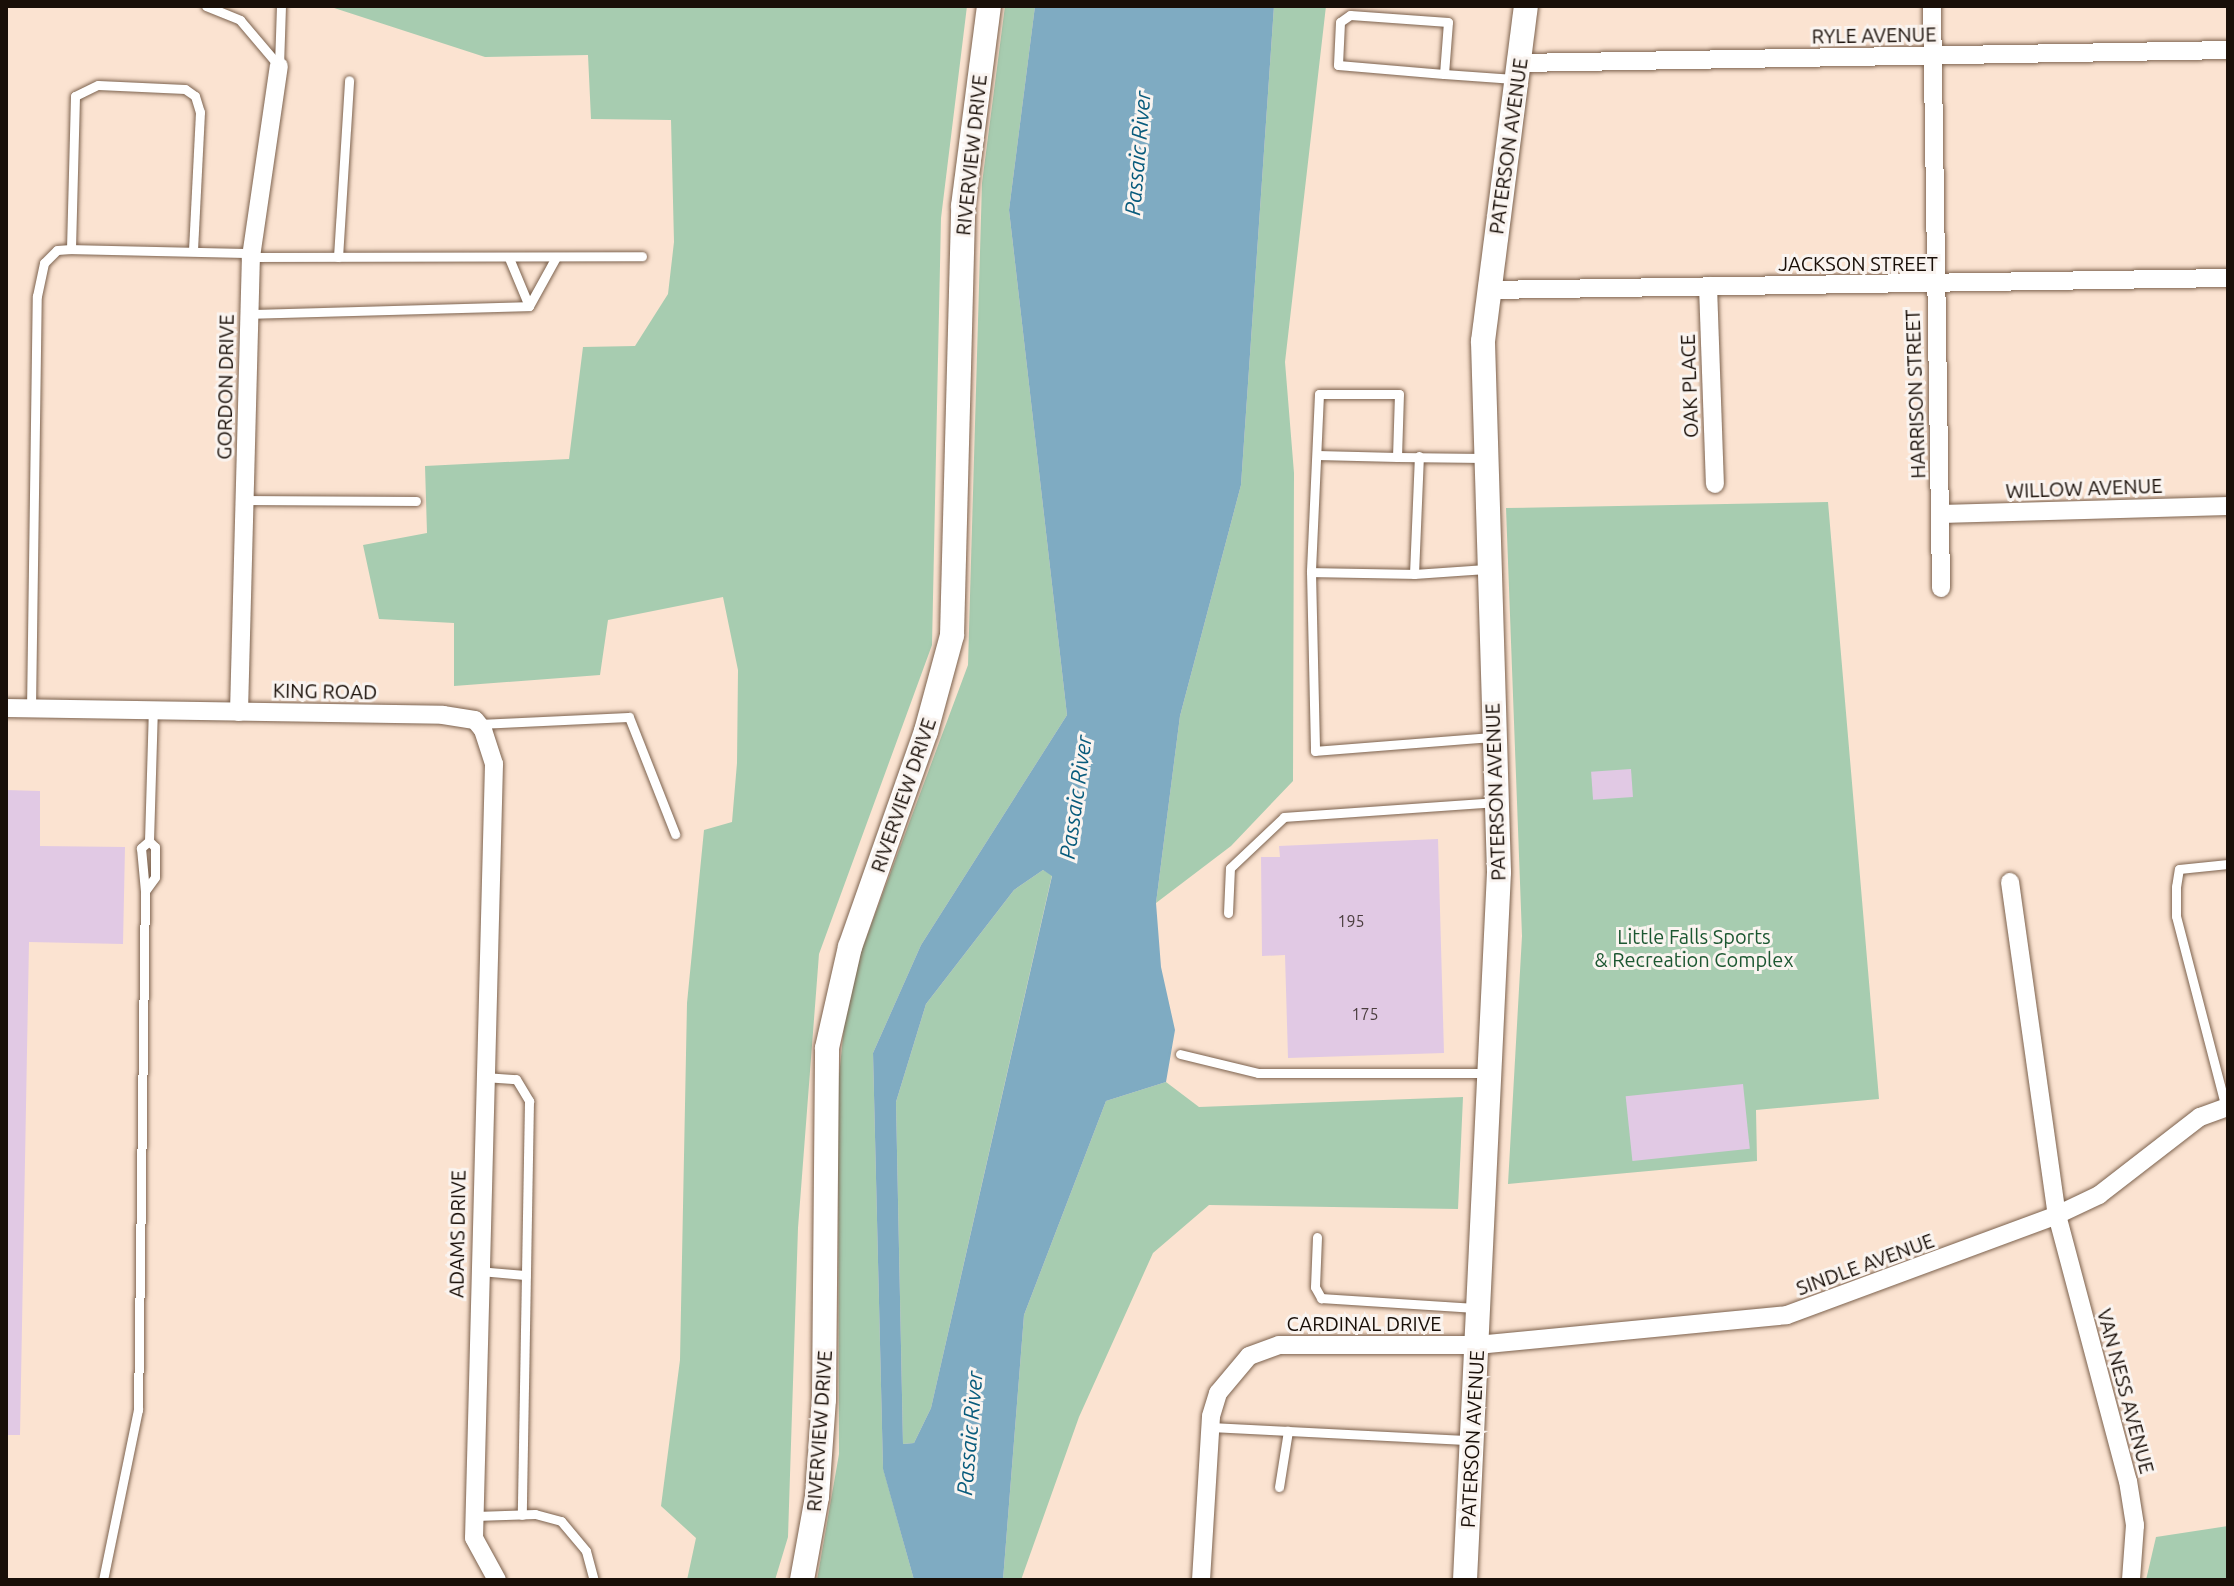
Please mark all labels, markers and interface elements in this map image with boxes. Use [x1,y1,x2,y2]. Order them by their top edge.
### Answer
street label: RYLE AVENUE [1811,22,1937,48]
street label: PATERSON AVENUE [1484,56,1532,236]
street label: RIVERVIEW DRIVE [951,73,991,237]
water label: Passaic River [1118,90,1156,216]
street label: JACKSON STREET [1778,251,1938,275]
street label: HARRISON STREET [1900,309,1930,479]
street label: GORDON DRIVE [212,314,238,460]
street label: OAK PLACE [1675,334,1703,438]
street label: WILLOW AVENUE [2005,473,2163,503]
street label: KING ROAD [273,678,377,704]
street label: PATERSON AVENUE [1480,703,1510,881]
street label: RIVERVIEW DRIVE [865,715,941,875]
water label: Passaic River [1053,733,1097,861]
house number: 195 [1337,911,1365,931]
park label: Little Falls Sports & Recreation Complex [1595,925,1793,972]
house number: 175 [1351,1004,1379,1024]
street label: ADAMS DRIVE [444,1170,470,1298]
street label: SINDLE AVENUE [1793,1228,1937,1300]
street label: VAN NESS AVENUE [2092,1306,2160,1476]
street label: CARDINAL DRIVE [1286,1311,1442,1335]
street label: RIVERVIEW DRIVE [801,1350,837,1512]
street label: PATERSON AVENUE [1455,1350,1489,1528]
water label: Passaic River [950,1370,988,1496]

